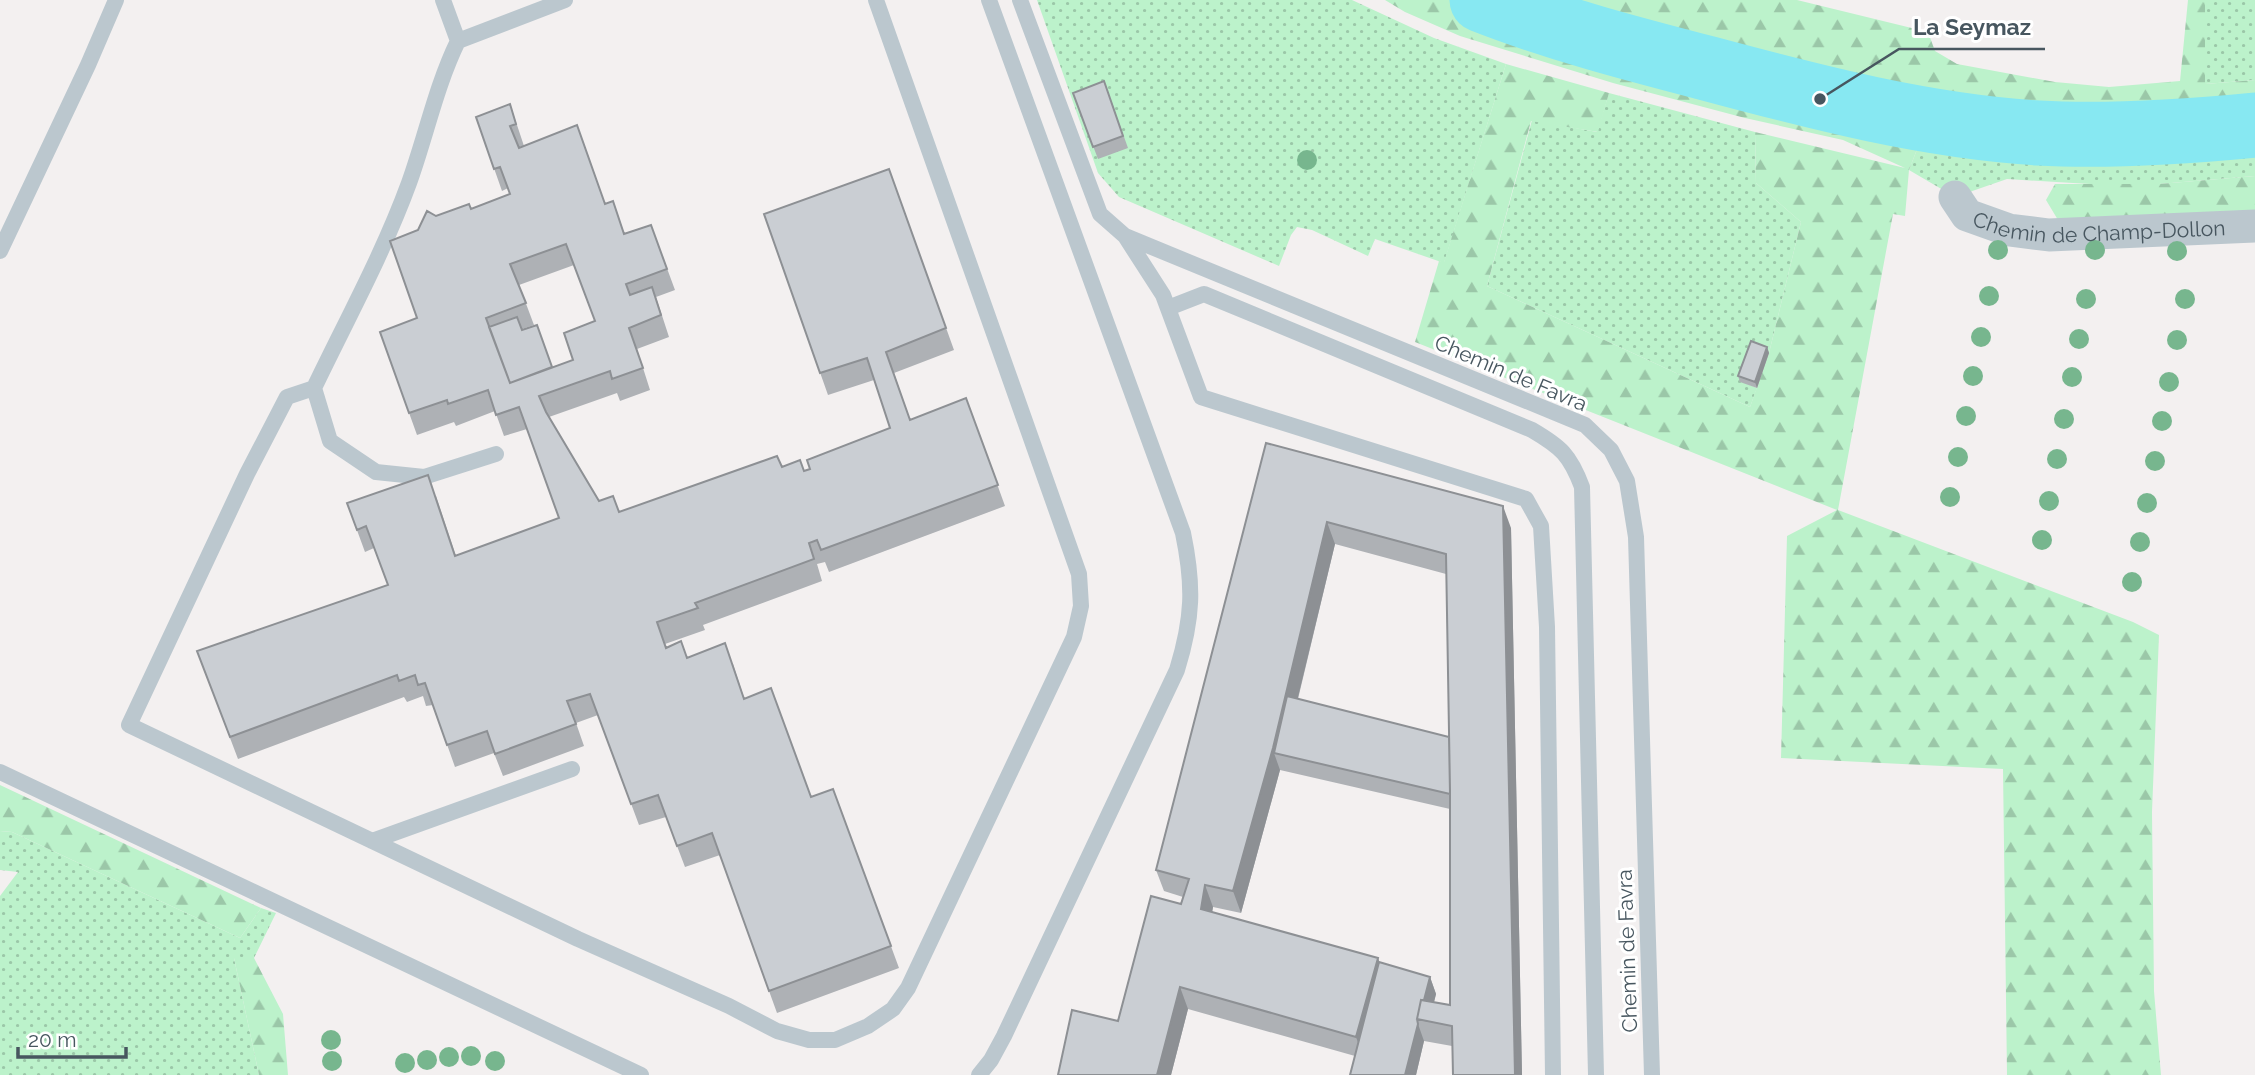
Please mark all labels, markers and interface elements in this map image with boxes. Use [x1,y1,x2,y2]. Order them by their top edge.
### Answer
callout: La Seymaz [1899,5,2045,49]
text: La Seymaz [1913,13,2031,40]
street label: Chemin de Champ-Dollon [1970,206,2226,248]
street label: Chemin de Favra [1431,330,1591,416]
street label: Chemin de Favra [1612,869,1642,1033]
scale bar [18,1016,126,1060]
text: 20 m [28,1027,76,1052]

